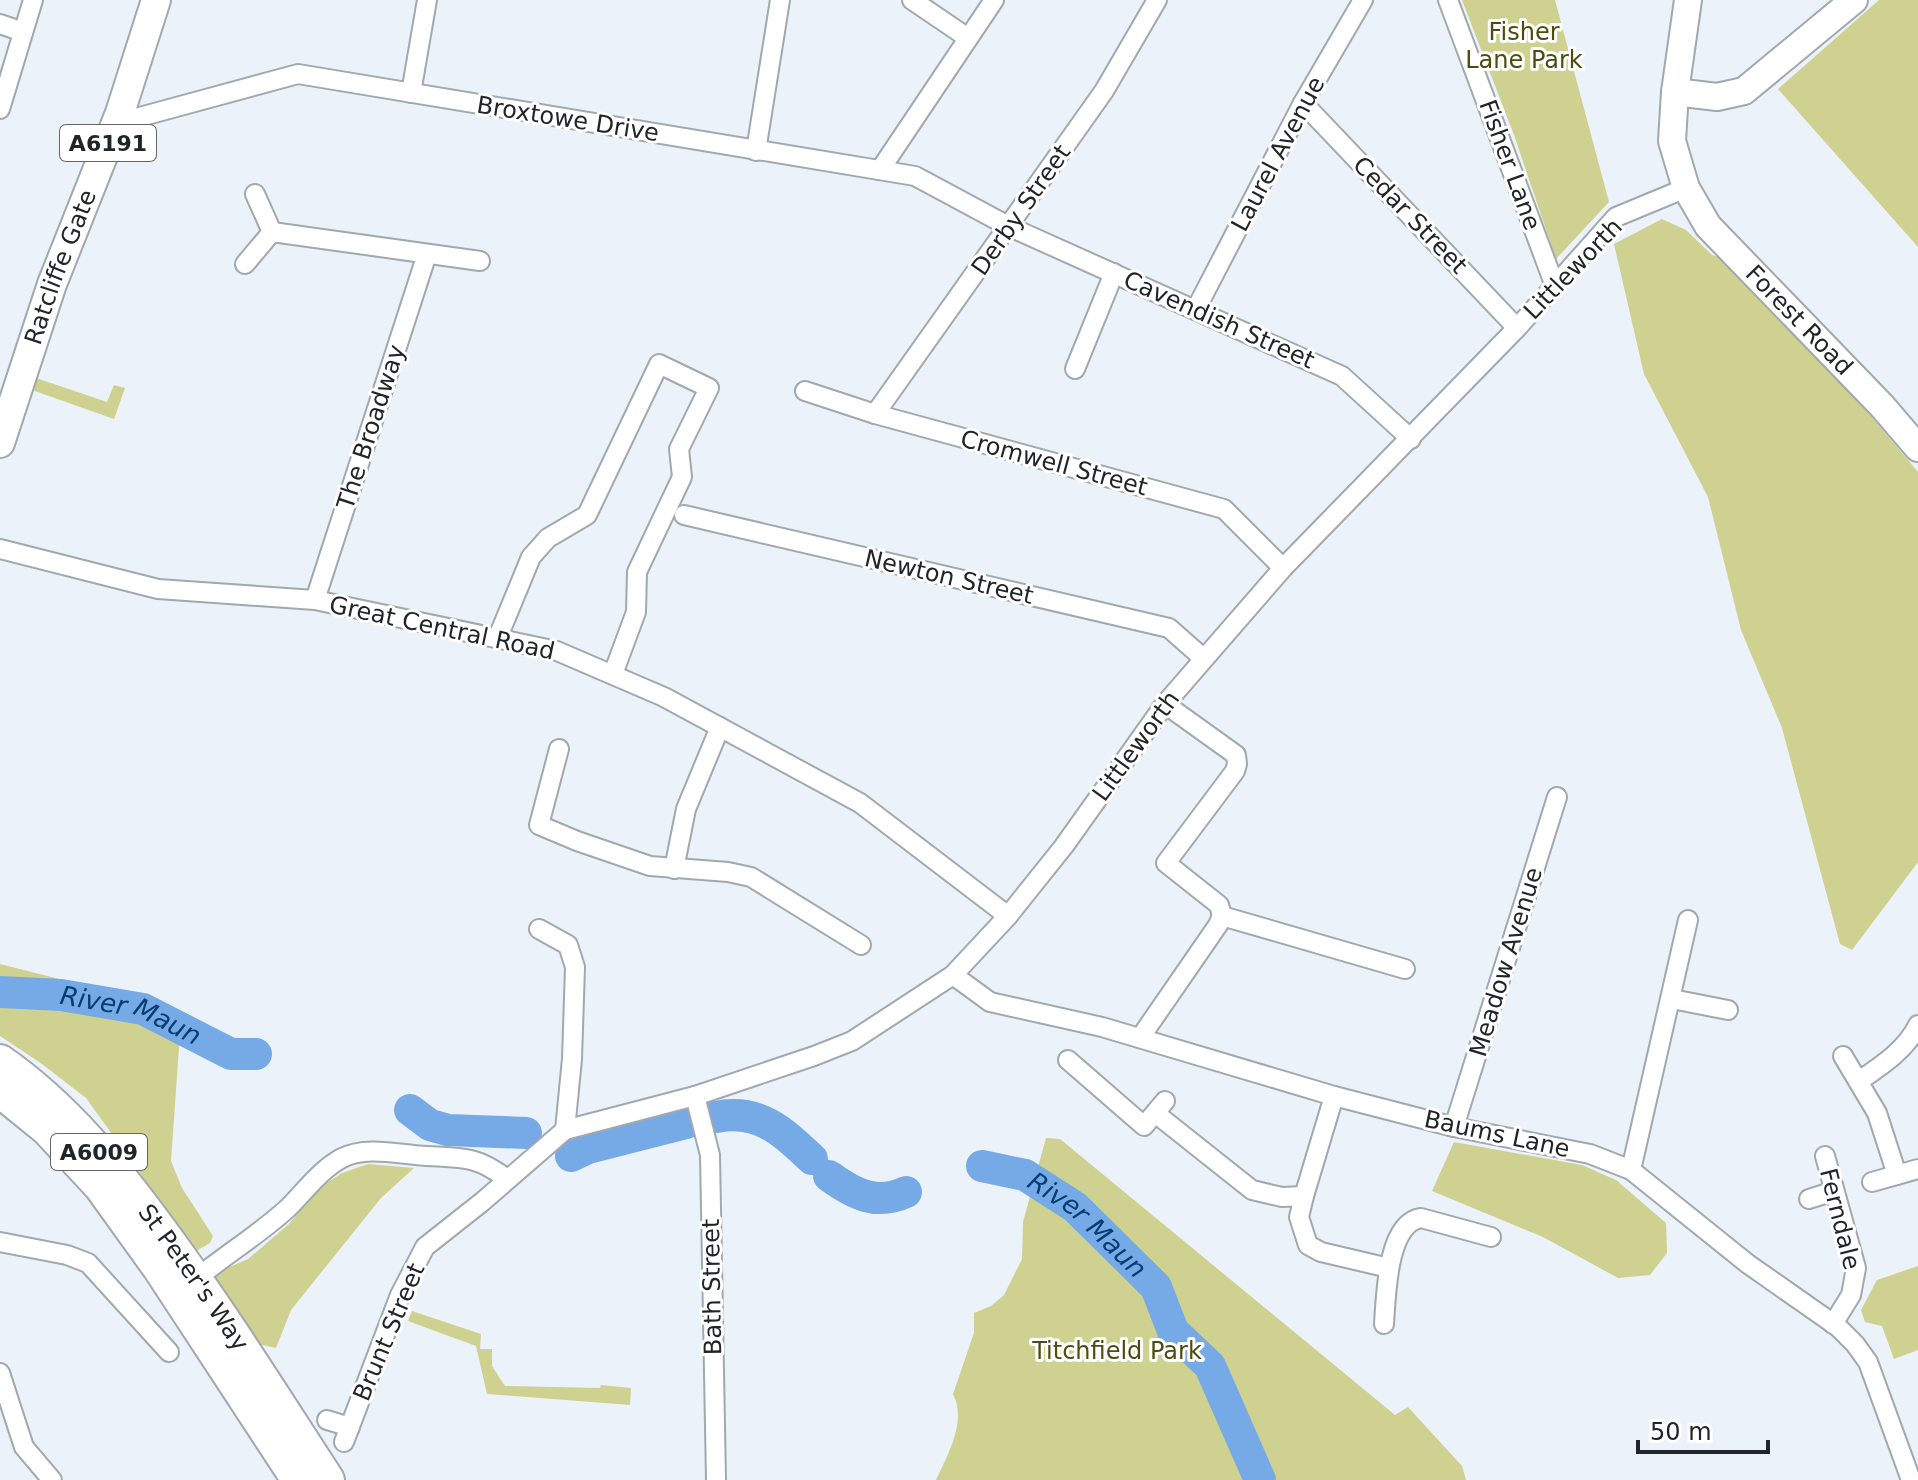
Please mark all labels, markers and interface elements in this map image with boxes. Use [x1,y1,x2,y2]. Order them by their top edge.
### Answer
park label: Fisher Lane Park [1465,18,1583,74]
street label: Laurel Avenue [1226,72,1330,236]
street label: Broxtowe Drive [475,91,661,147]
street label: Fisher Lane [1473,96,1547,234]
road number: A6191 [60,125,156,161]
street label: Derby Street [966,139,1076,281]
street label: Cedar Street [1347,151,1473,279]
street label: Ratcliffe Gate [19,186,102,348]
street label: Littleworth [1518,213,1628,325]
street label: Forest Road [1740,260,1858,381]
street label: Cavendish Street [1119,265,1319,375]
street label: The Broadway [331,341,411,514]
street label: Cromwell Street [957,425,1151,501]
street label: Newton Street [862,544,1036,610]
street label: Great Central Road [327,590,557,666]
street label: Littleworth [1087,686,1185,806]
street label: Meadow Avenue [1464,864,1548,1060]
water label: River Maun [58,980,206,1051]
street label: Baums Lane [1422,1105,1572,1163]
road number: A6009 [51,1134,147,1170]
street label: Ferndale [1814,1165,1866,1273]
water label: River Maun [1022,1166,1153,1284]
street label: St Peter's Way [132,1199,254,1356]
street label: Bath Street [697,1219,727,1355]
street label: Brunt Street [347,1259,431,1405]
park label: Titchfield Park [1031,1337,1202,1365]
scale bar [1638,1404,1768,1454]
text: 50 m [1650,1418,1712,1446]

